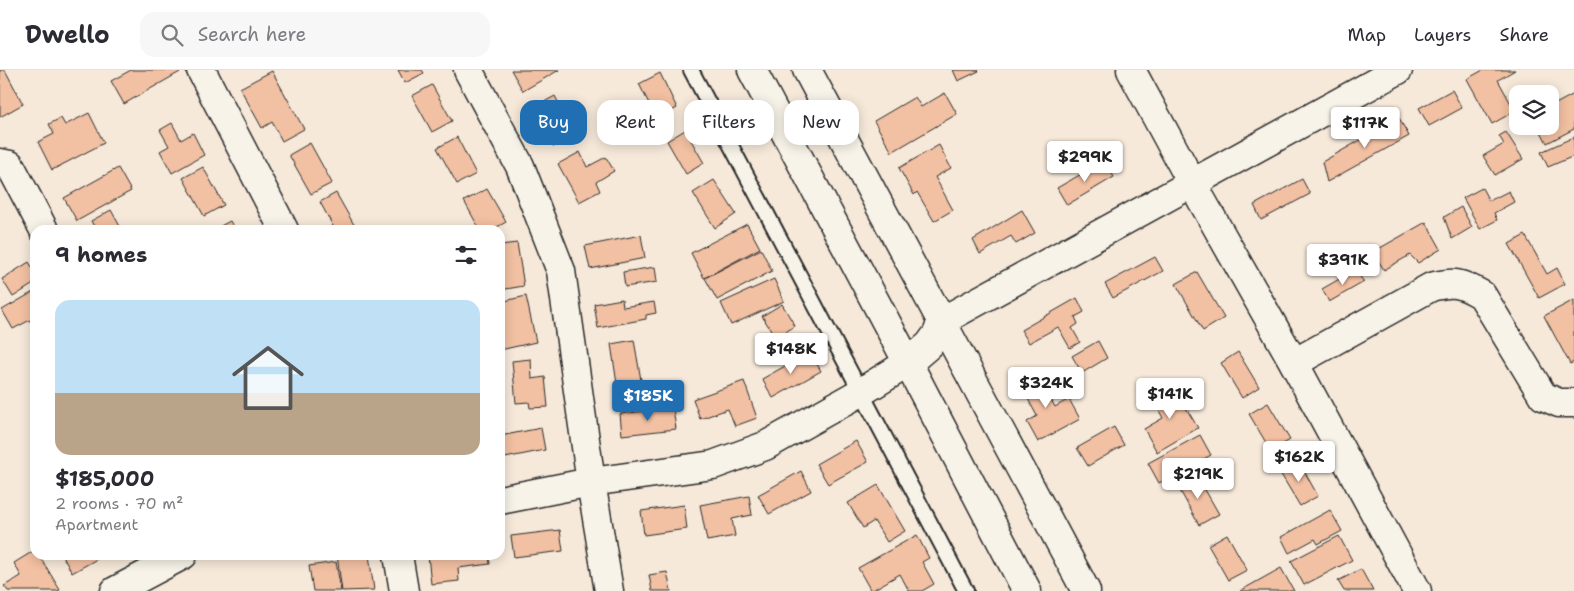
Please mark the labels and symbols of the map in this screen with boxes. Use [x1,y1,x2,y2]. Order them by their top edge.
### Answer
pin: $117K [1330,106,1400,149]
pin: $299K [1050,140,1120,183]
pin: $391K [1308,244,1378,286]
pin: $148K [756,332,826,375]
pin: $324K [1011,366,1081,409]
pin: $141K [1135,378,1205,420]
pin: $185K [613,380,683,422]
pin: $162K [1264,440,1334,483]
pin: $219K [1163,458,1233,500]

